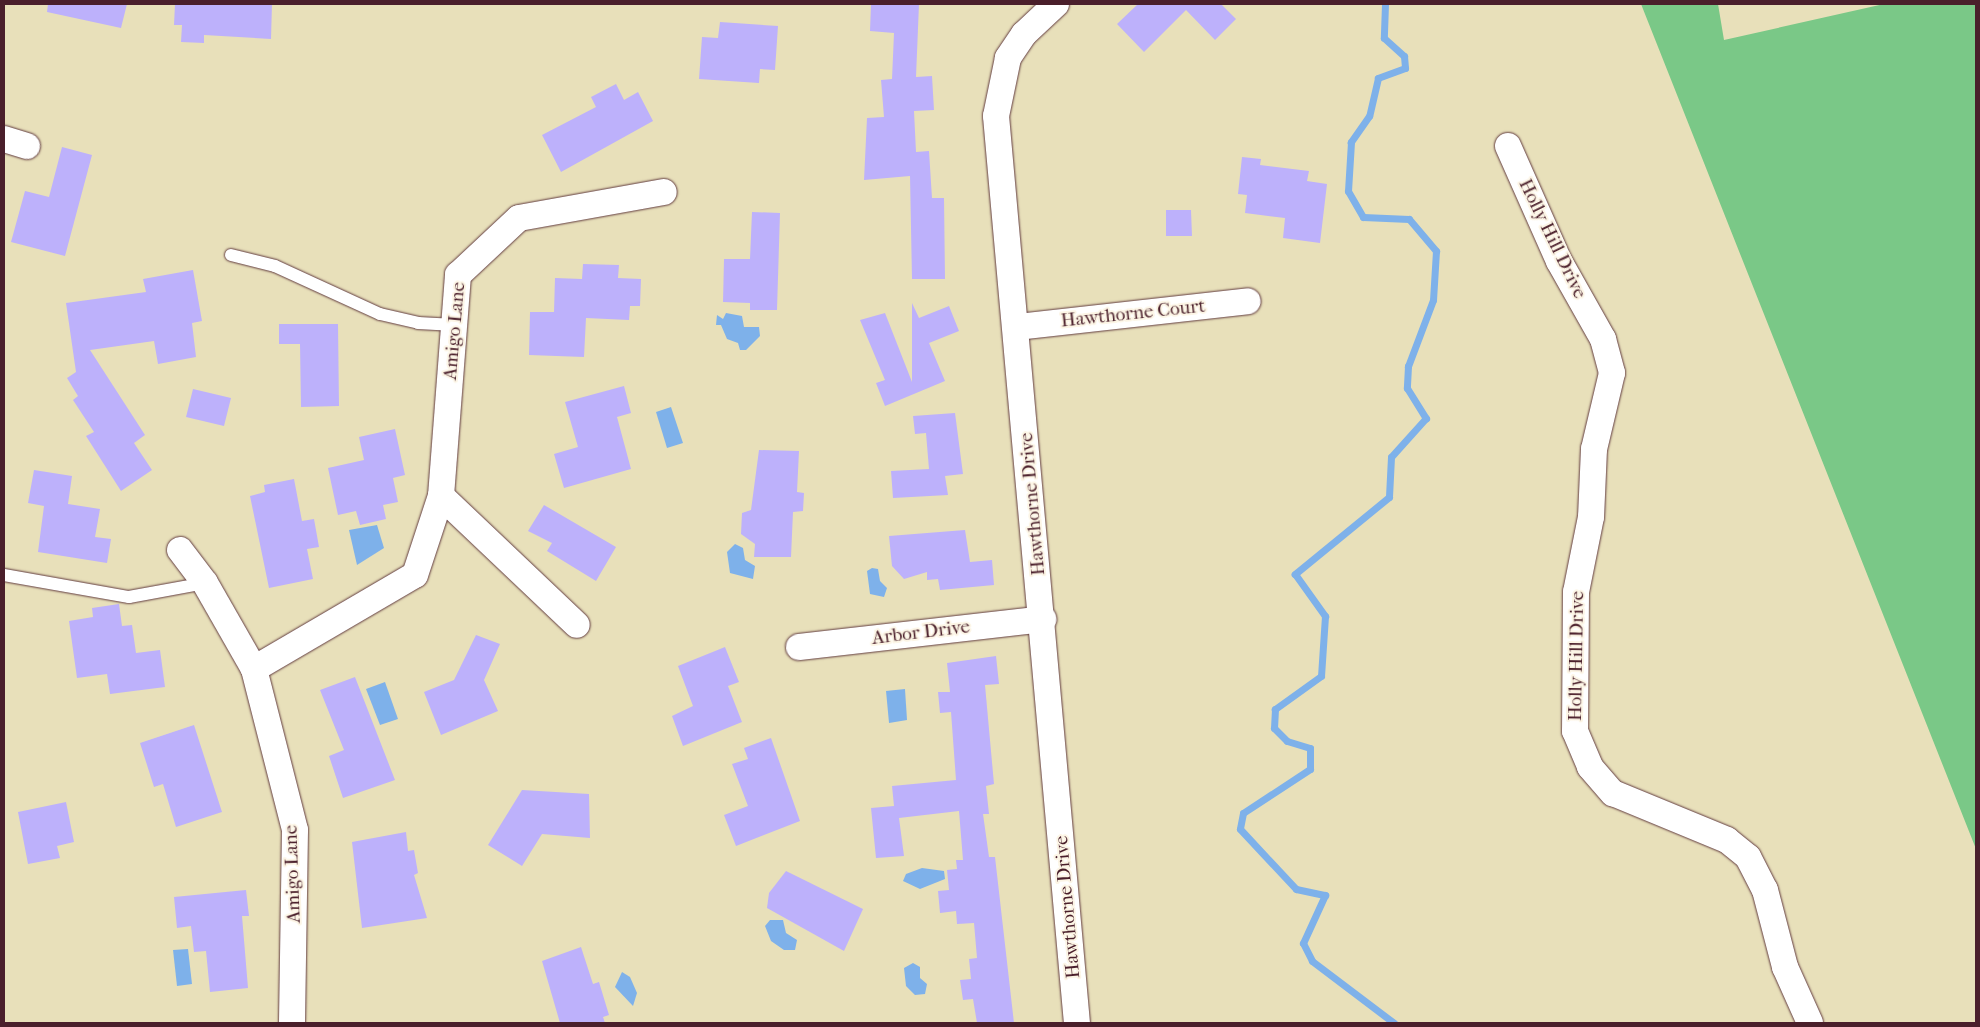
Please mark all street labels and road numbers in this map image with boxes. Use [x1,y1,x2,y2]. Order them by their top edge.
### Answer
street label: Holly Hill Drive [1513,175,1591,303]
street label: Amigo Lane [439,281,471,381]
street label: Hawthorne Court [1060,295,1206,333]
street label: Hawthorne Drive [1015,432,1051,576]
street label: Holly Hill Drive [1564,591,1590,721]
street label: Arbor Drive [871,616,971,650]
street label: Amigo Lane [280,825,306,923]
street label: Hawthorne Drive [1050,835,1086,979]

